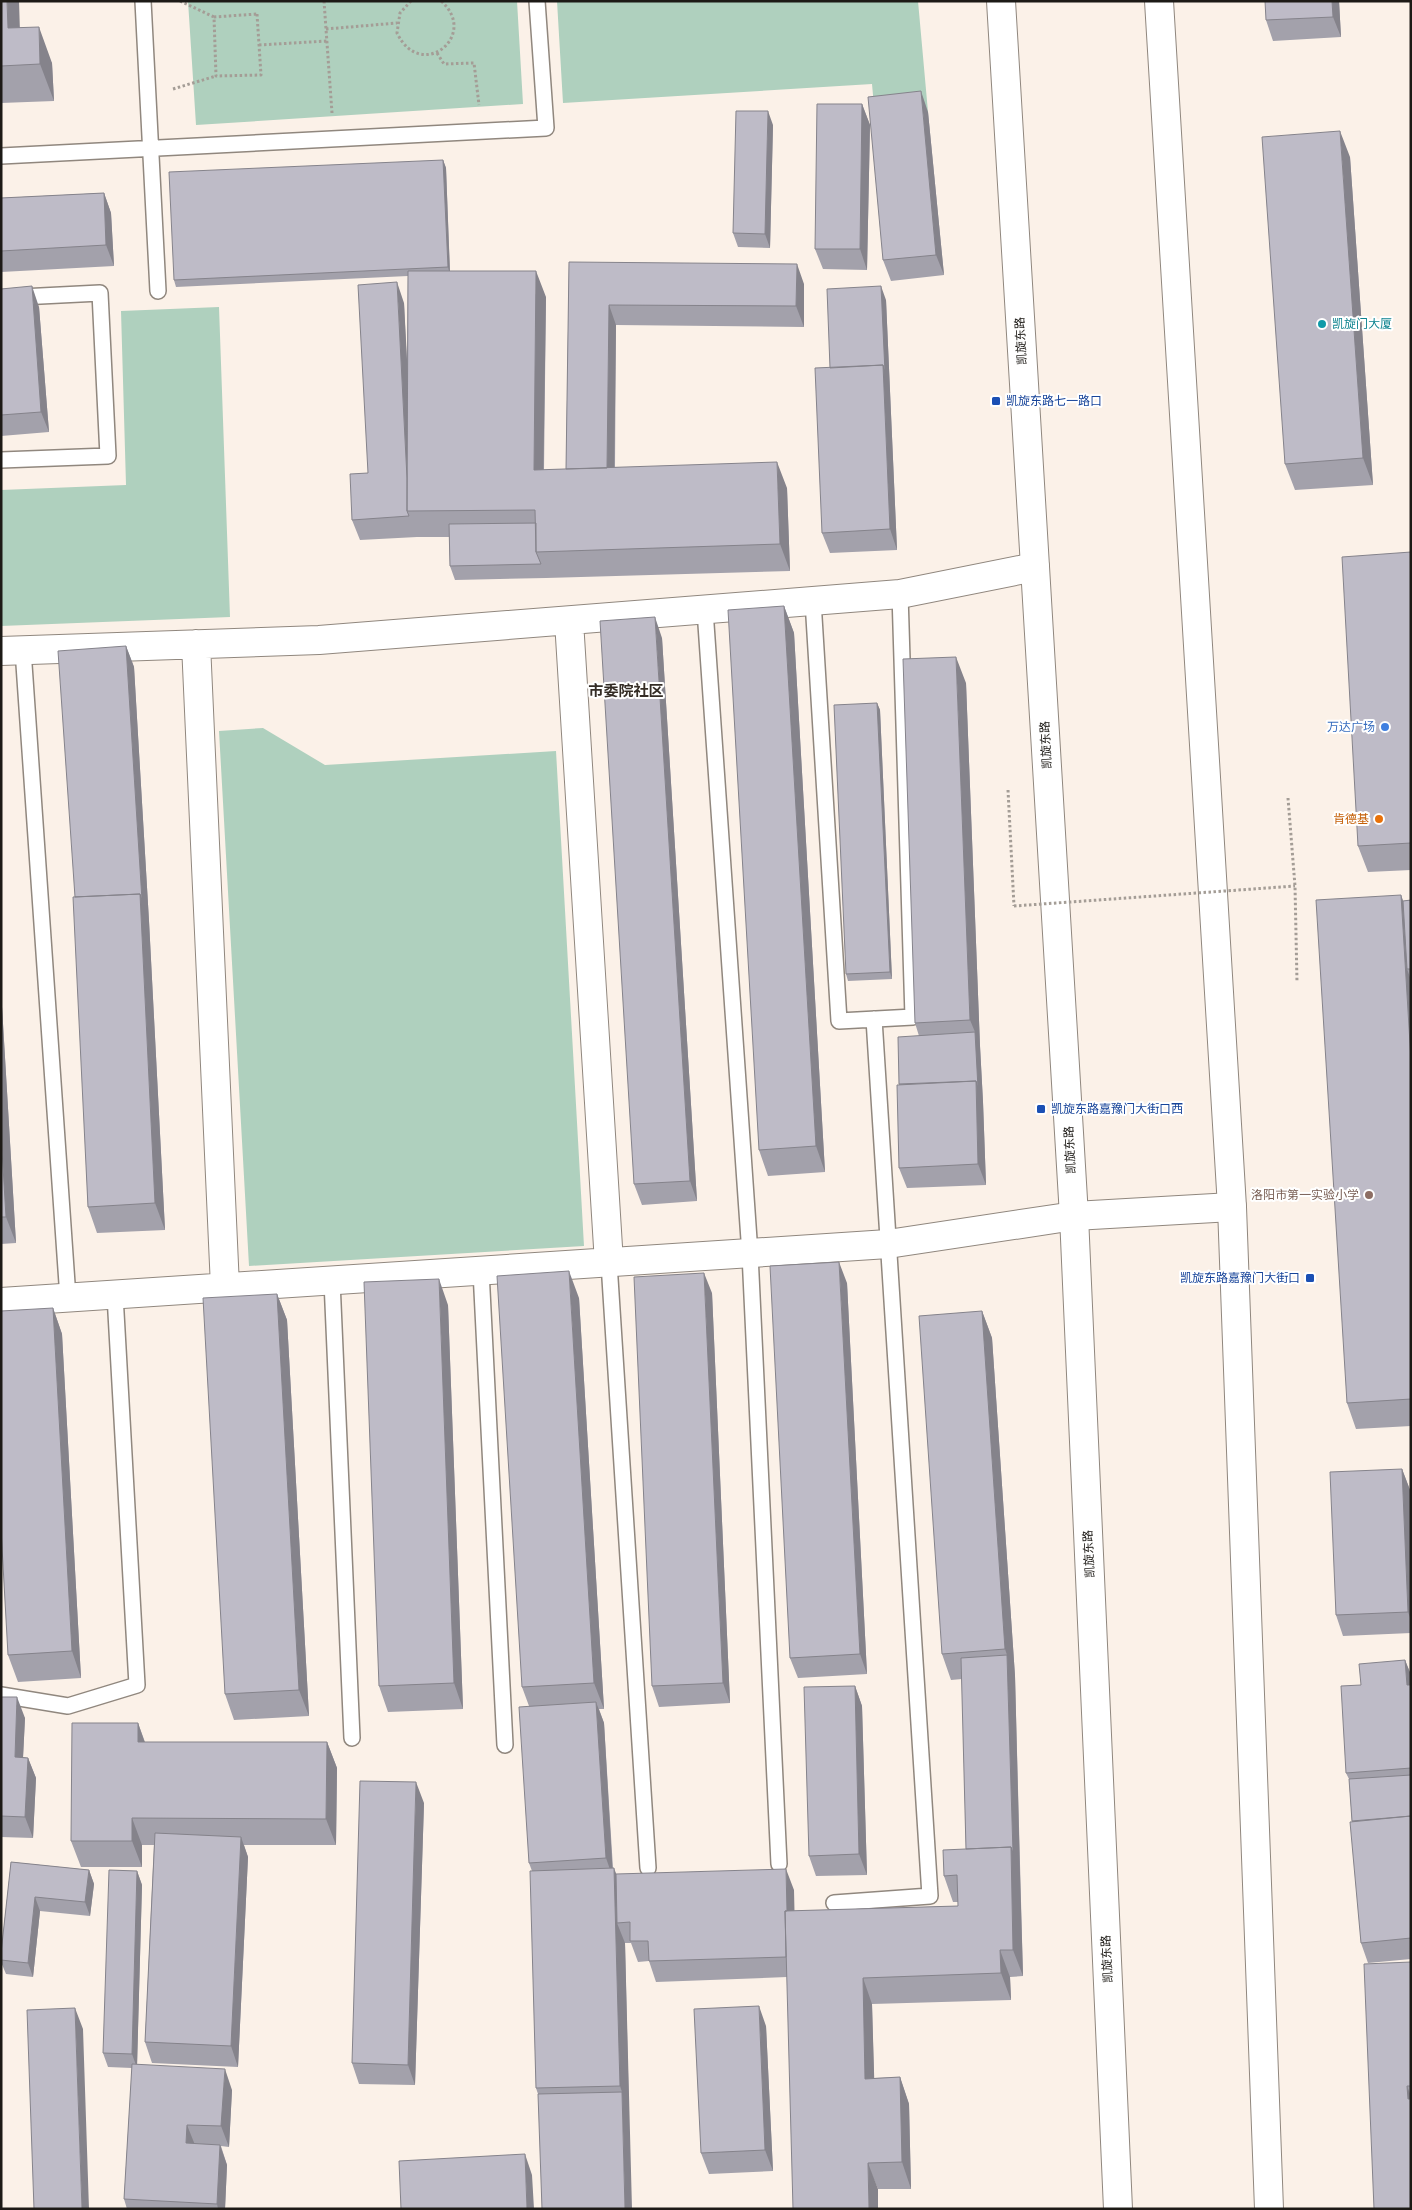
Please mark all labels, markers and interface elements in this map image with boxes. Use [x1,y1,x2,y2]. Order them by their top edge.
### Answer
street label: 凯旋东路 [1013,317,1029,365]
place label: 凯旋门大厦 [1332,317,1392,331]
marker: 凯旋门大厦 [1316,318,1328,330]
place label: 凯旋东路七一路口 [1006,394,1102,408]
marker: 凯旋东路七一路口 [990,395,1002,407]
district label: 市委院社区 [588,682,664,699]
place label: 万达广场 [1327,720,1375,734]
street label: 凯旋东路 [1038,721,1054,769]
marker: 万达广场 [1379,721,1391,733]
place label: 肯德基 [1333,812,1369,826]
marker: 肯德基 [1373,813,1385,825]
place label: 凯旋东路嘉豫门大街口西 [1051,1102,1183,1116]
marker: 凯旋东路嘉豫门大街口西 [1035,1103,1047,1115]
street label: 凯旋东路 [1062,1126,1078,1174]
place label: 洛阳市第一实验小学 [1251,1188,1359,1202]
marker: 洛阳市第一实验小学 [1363,1189,1375,1201]
place label: 凯旋东路嘉豫门大街口 [1180,1271,1300,1285]
marker: 凯旋东路嘉豫门大街口 [1304,1272,1316,1284]
street label: 凯旋东路 [1081,1530,1097,1578]
street label: 凯旋东路 [1099,1935,1115,1983]

